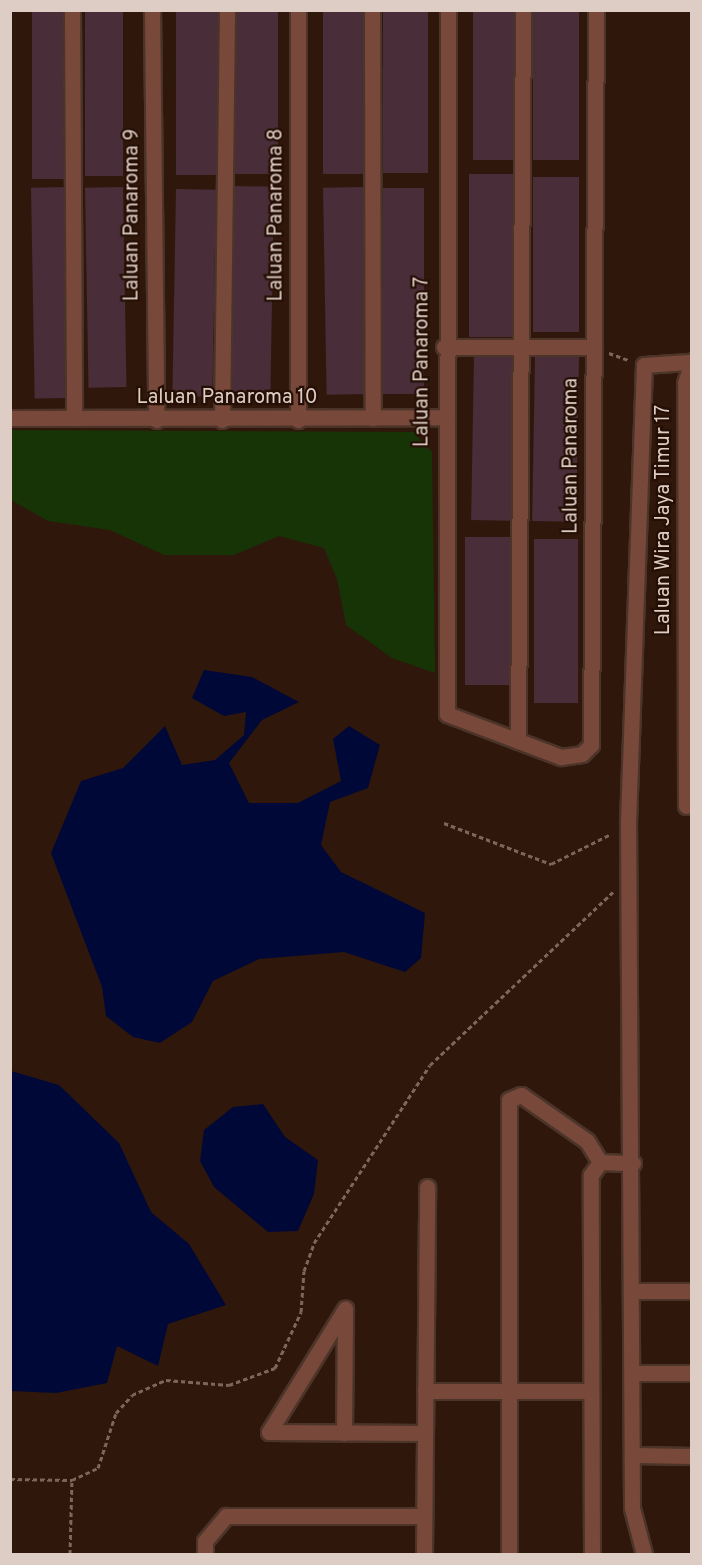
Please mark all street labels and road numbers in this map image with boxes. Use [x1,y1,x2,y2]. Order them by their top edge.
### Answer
street label: Laluan Panaroma 8 [265,128,289,302]
street label: Laluan Panaroma 9 [121,129,145,301]
street label: Laluan Panaroma 7 [411,276,435,448]
street label: Laluan Panaroma [560,378,584,534]
street label: Laluan Panaroma 10 [136,386,318,410]
street label: Laluan Wira Jaya Timur 17 [652,404,676,636]

